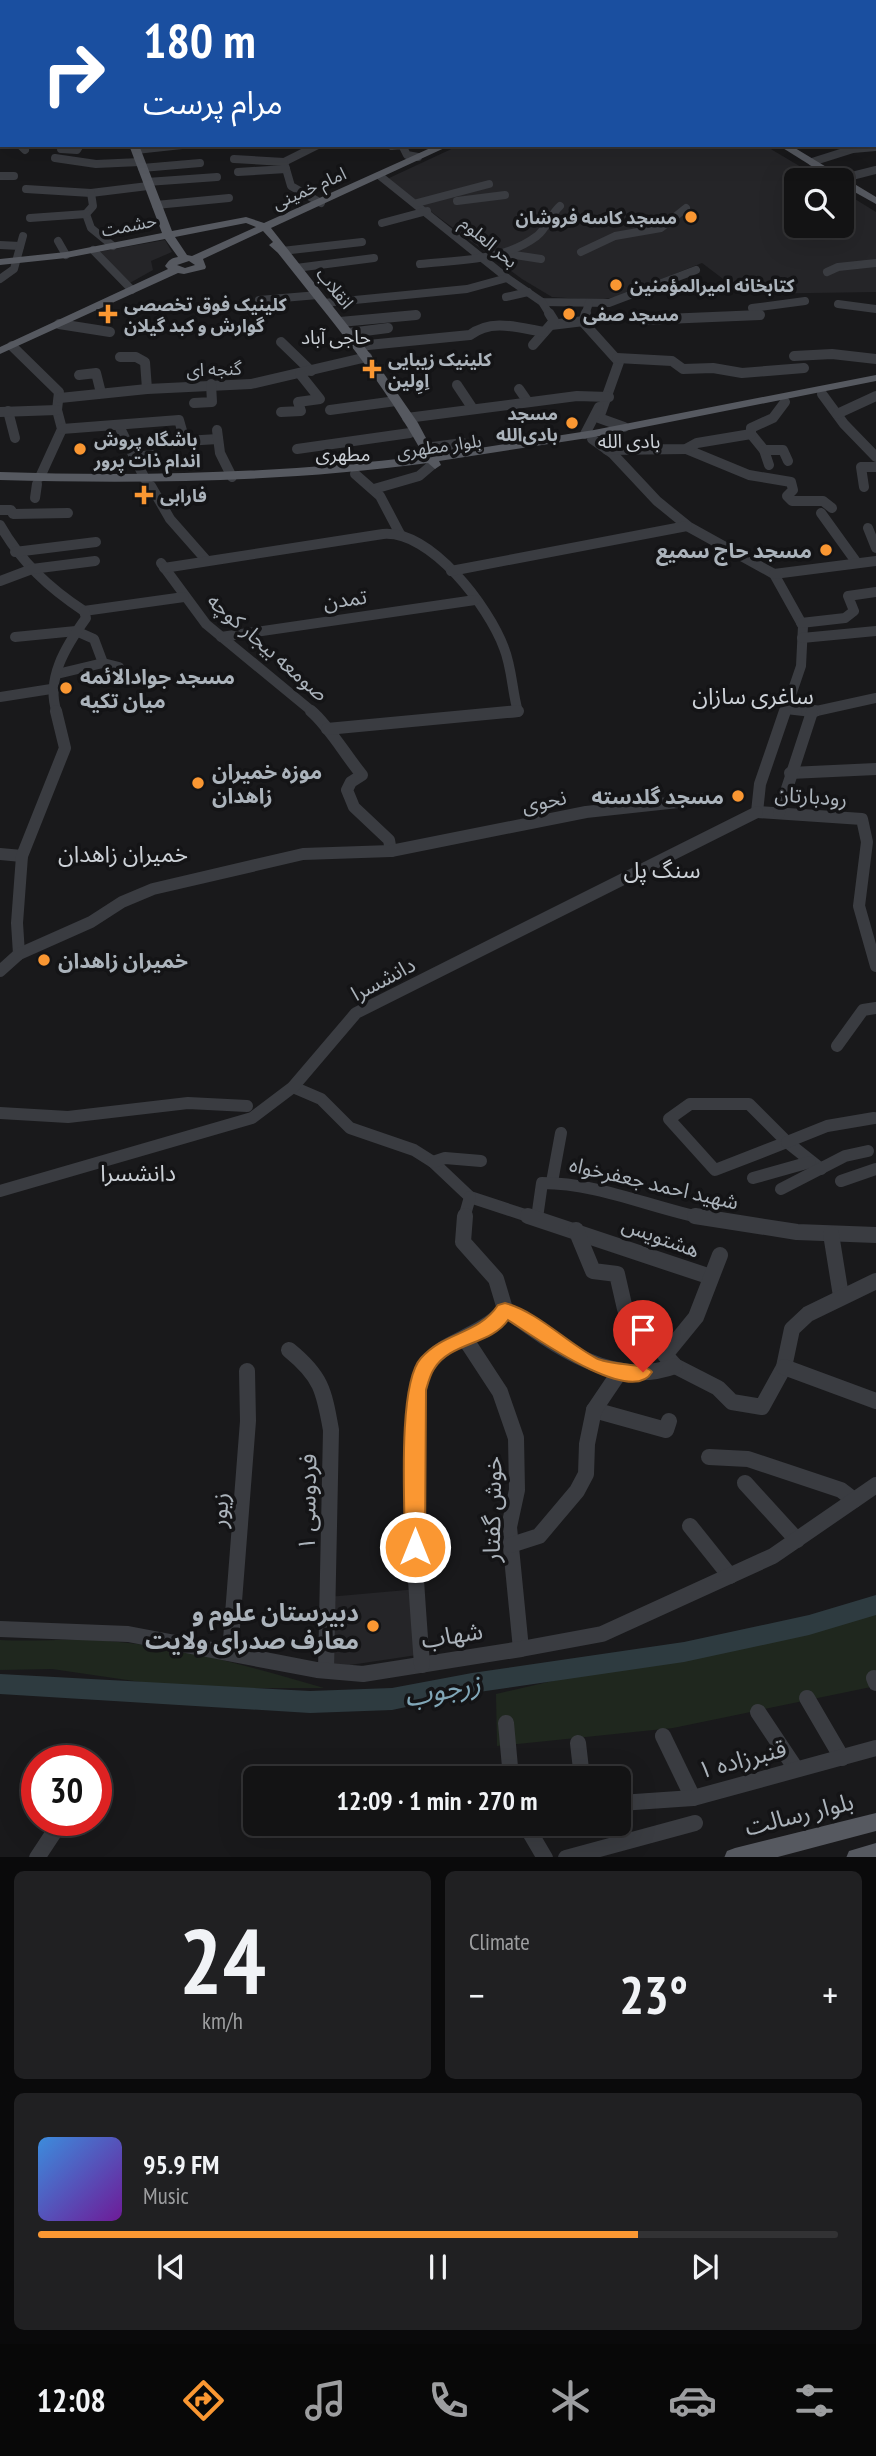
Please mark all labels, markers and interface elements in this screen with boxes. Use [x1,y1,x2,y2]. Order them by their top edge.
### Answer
text: 180 m [143,8,256,72]
icon: right [28,28,119,119]
text: مرام پرست [143,81,283,123]
street label: امام خمینی [268,161,351,217]
map controls [784,168,854,238]
button: search [784,168,854,238]
place label: مسجد کاسه فروشان [515,206,677,229]
street label: حشمت [99,208,159,242]
marker: مسجد کاسه فروشان [683,209,699,225]
street label: بحر العلوم [454,211,523,275]
street label: انقلاب [311,263,359,313]
place label: کتابخانه امیرالمؤمنین [630,274,795,297]
marker: کتابخانه امیرالمؤمنین [608,277,624,293]
place label: کلینیک فوق تخصصی گوارش و کبد گیلان [124,293,288,337]
place label: مسجد صفی [583,303,679,326]
marker: کلینیک فوق تخصصی گوارش و کبد گیلان [98,304,118,324]
marker: مسجد صفی [561,306,577,322]
district label: حاجی آباد [301,325,371,349]
place label: کلینیک زیبایی اِوِلین [388,348,492,395]
street label: گنجه ای [186,357,243,381]
marker: کلینیک زیبایی اِوِلین [362,359,382,379]
place label: مسجد بادی‌الله [496,402,558,446]
marker: مسجد بادی‌الله [564,415,580,431]
place label: باشگاه پروش اندام ذات پرور [93,428,201,474]
street label: بلوار مطهری [395,429,483,463]
district label: بادی الله [598,429,660,453]
marker: باشگاه پروش اندام ذات پرور [72,441,88,457]
district label: مطهری [315,442,371,466]
place label: فارابی [160,484,207,507]
marker: فارابی [134,485,154,505]
place label: مسجد حاج سمیع [656,537,812,566]
marker: مسجد حاج سمیع [818,542,834,558]
street label: تمدن [321,583,369,615]
street label: صومعه بیجار کوچه [202,587,334,707]
place label: مسجد جوادالائمه میان تکیه [80,663,235,714]
marker: مسجد جوادالائمه میان تکیه [58,680,74,696]
district label: ساغری سازان [692,681,814,710]
place label: موزه خمیران زاهدان [212,758,322,809]
marker: موزه خمیران زاهدان [190,775,206,791]
street label: رودبارتان [774,780,848,812]
street label: نحوی [519,783,569,819]
place label: مسجد گلدسته [591,783,724,810]
marker: مسجد گلدسته [730,788,746,804]
district label: خمیران زاهدان [58,839,188,868]
district label: سنگ پل [624,855,700,885]
place label: خمیران زاهدان [58,947,188,974]
street label: دانشسرا [346,951,420,1007]
marker: خمیران زاهدان [36,952,52,968]
street label: شهید احمد جعفرخواه [567,1150,741,1216]
district label: دانشسرا [100,1158,176,1187]
street label: هشتویس [619,1211,703,1263]
pin [613,1300,673,1372]
icon: arrive [624,1311,662,1349]
street label: فردوسی ۱ [291,1453,323,1551]
street label: خوش گفتار [476,1456,508,1563]
street label: زیور [202,1491,236,1530]
position arrow [378,1510,452,1584]
place label: دبیرستان علوم و معارف صدرای ولایت [145,1597,359,1656]
street label: شهاب [419,1615,485,1655]
marker: دبیرستان علوم و معارف صدرای ولایت [365,1618,381,1634]
water label: زرجوب [401,1663,484,1715]
street label: قنبرزاده ۱ [694,1732,790,1786]
speed limit sign: 30 [21,1745,112,1836]
text: 12:09 · 1 min · 270 m [337,1784,537,1817]
street label: بلوار رسالت [741,1786,857,1842]
text: 24 [179,1901,266,2019]
text: Climate [469,1927,530,1956]
text: 23° [619,1961,688,2028]
text: − [469,1970,485,2019]
text: + [822,1970,838,2019]
text: km/h [202,2006,243,2035]
text: 95.9 FM [143,2148,219,2181]
text: Music [143,2181,189,2210]
icon: previous [152,2248,190,2286]
icon: pause [419,2248,457,2286]
icon: next [686,2248,724,2286]
icon: directions [179,2376,228,2425]
icon: music [301,2376,350,2425]
icon: phone [424,2376,473,2425]
icon: climate [546,2376,595,2425]
icon: car [668,2376,717,2425]
icon: filters [790,2376,839,2425]
text: 12:08 [37,2379,106,2421]

